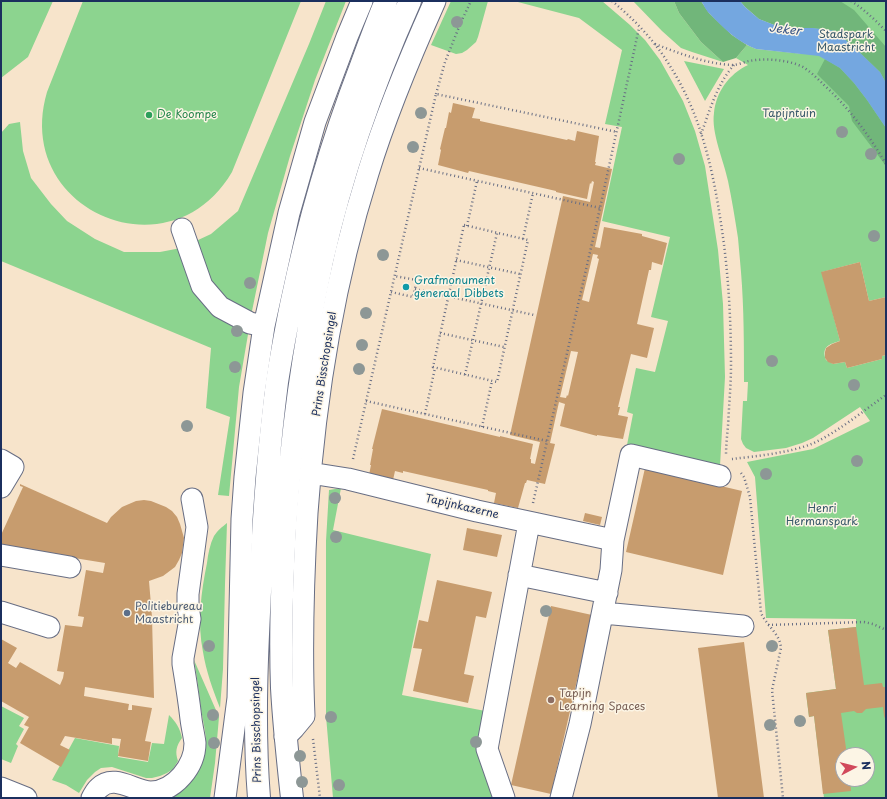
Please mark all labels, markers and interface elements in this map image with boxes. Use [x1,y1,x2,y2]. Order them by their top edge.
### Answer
water label: Jeker [768,21,802,39]
park label: Stadspark Maastricht [817,28,875,54]
park label: Tapijntuin [762,107,816,121]
place label: De Koompe [157,108,217,122]
marker: De Koompe [144,110,154,120]
place label: Grafmonument generaal Dibbets [414,274,504,300]
marker: Grafmonument generaal Dibbets [401,282,411,292]
street label: Prins Bisschopsingel [310,311,340,417]
street label: Tapijnkazerne [424,492,500,522]
park label: Henri Hermanspark [786,502,858,528]
place label: Politiebureau Maastricht [135,600,202,626]
marker: Politiebureau Maastricht [122,608,132,618]
street label: Prins Bisschopsingel [249,677,265,783]
place label: Tapijn Learning Spaces [559,687,645,713]
marker: Tapijn Learning Spaces [546,695,556,705]
north arrow [835,747,875,787]
text: N [857,760,875,771]

